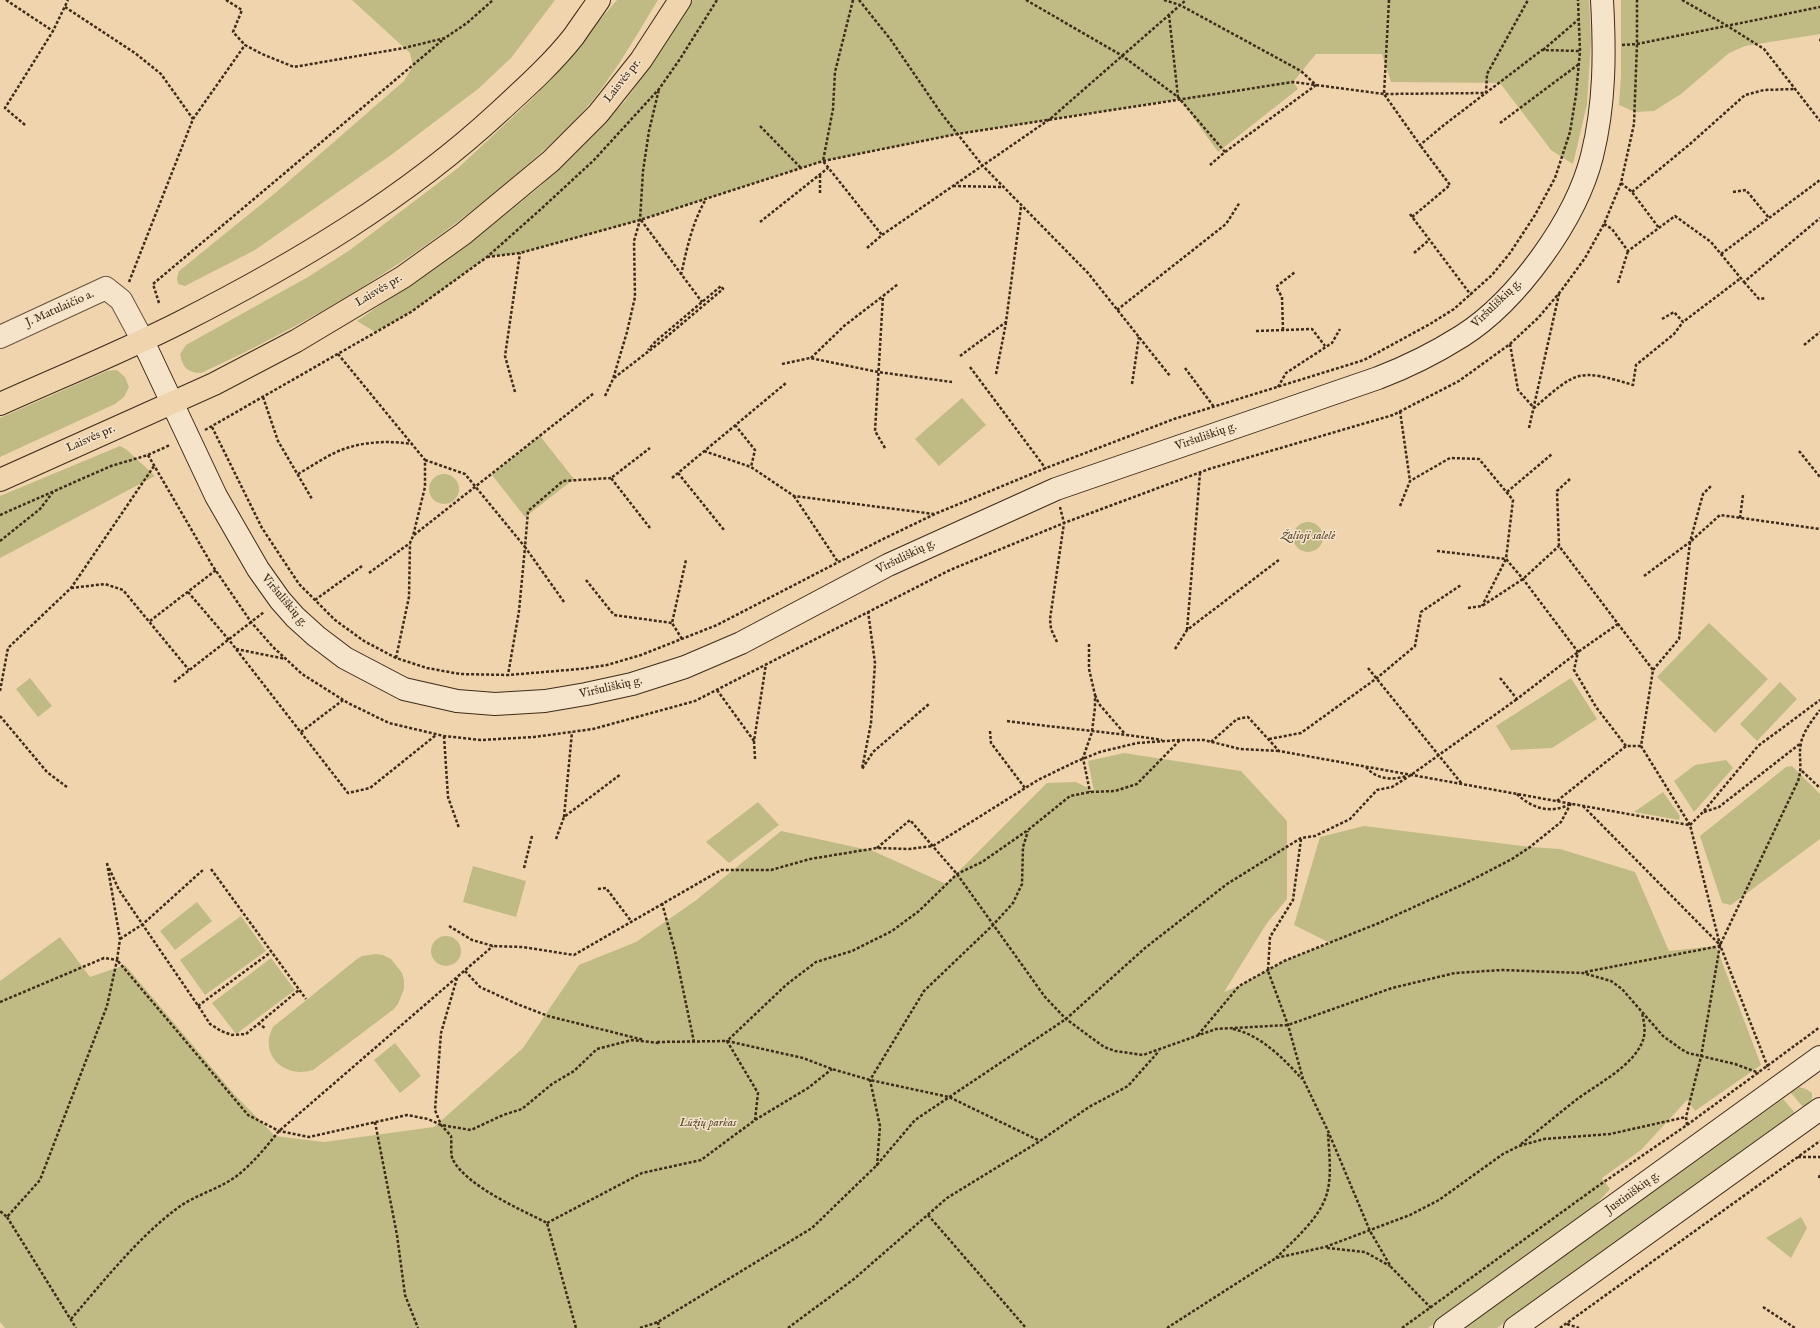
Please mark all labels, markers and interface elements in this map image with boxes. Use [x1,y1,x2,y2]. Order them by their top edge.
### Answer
street label: Laisvės pr. [601,56,645,106]
street label: Laisvės pr. [353,271,405,311]
street label: Viršuliškių g. [1469,277,1525,331]
street label: J. Matulaičio a. [24,287,96,331]
street label: Viršuliškių g. [1173,420,1239,454]
street label: Laisvės pr. [64,422,118,456]
park label: Žalioji salelė [1281,530,1335,544]
street label: Viršuliškių g. [874,536,938,578]
street label: Viršuliškių g. [258,572,310,630]
street label: Viršuliškių g. [578,674,644,702]
park label: Lūžių parkas [679,1117,737,1131]
street label: Justiniškių g. [1603,1168,1663,1218]

